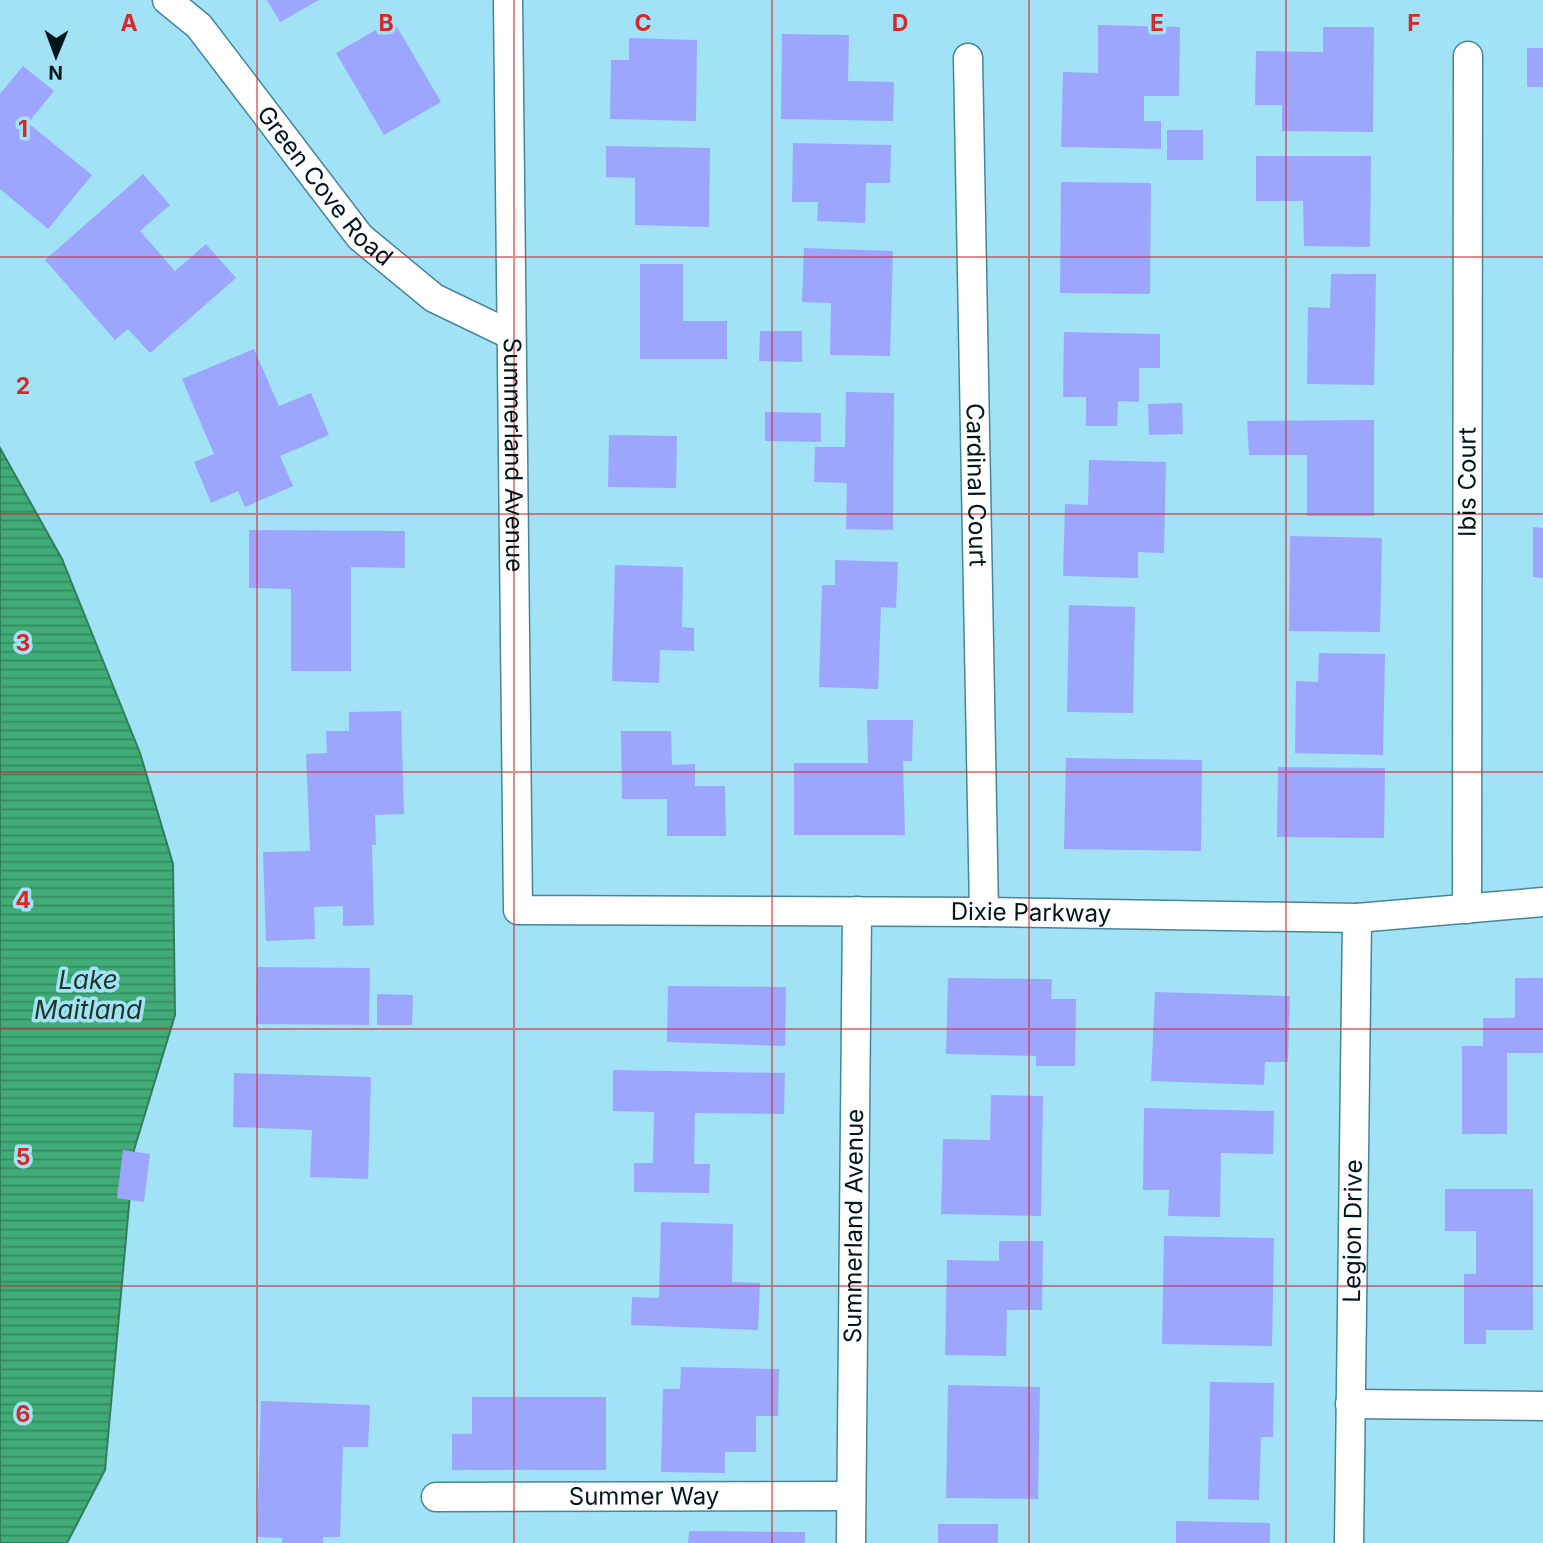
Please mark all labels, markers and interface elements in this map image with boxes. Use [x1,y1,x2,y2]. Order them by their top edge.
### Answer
text: A [120,9,138,37]
text: B [378,9,394,37]
text: C [634,9,652,37]
text: D [892,9,908,37]
text: E [1150,9,1164,37]
text: F [1407,9,1421,37]
north arrow [21,21,91,91]
text: N [48,61,63,84]
street label: Green Cove Road [251,100,399,272]
text: 1 [18,115,28,143]
street label: Summerland Avenue [498,338,529,572]
text: 2 [16,372,30,400]
street label: Cardinal Court [960,403,993,567]
street label: Ibis Court [1452,427,1482,537]
text: 3 [16,629,30,657]
text: 4 [15,886,31,914]
street label: Dixie Parkway [951,897,1111,928]
water label: Lake Maitland [34,964,142,1025]
street label: Summerland Avenue [838,1109,869,1343]
text: 5 [16,1143,30,1171]
street label: Legion Drive [1337,1159,1368,1303]
text: 6 [16,1400,30,1428]
street label: Summer Way [569,1481,719,1511]

